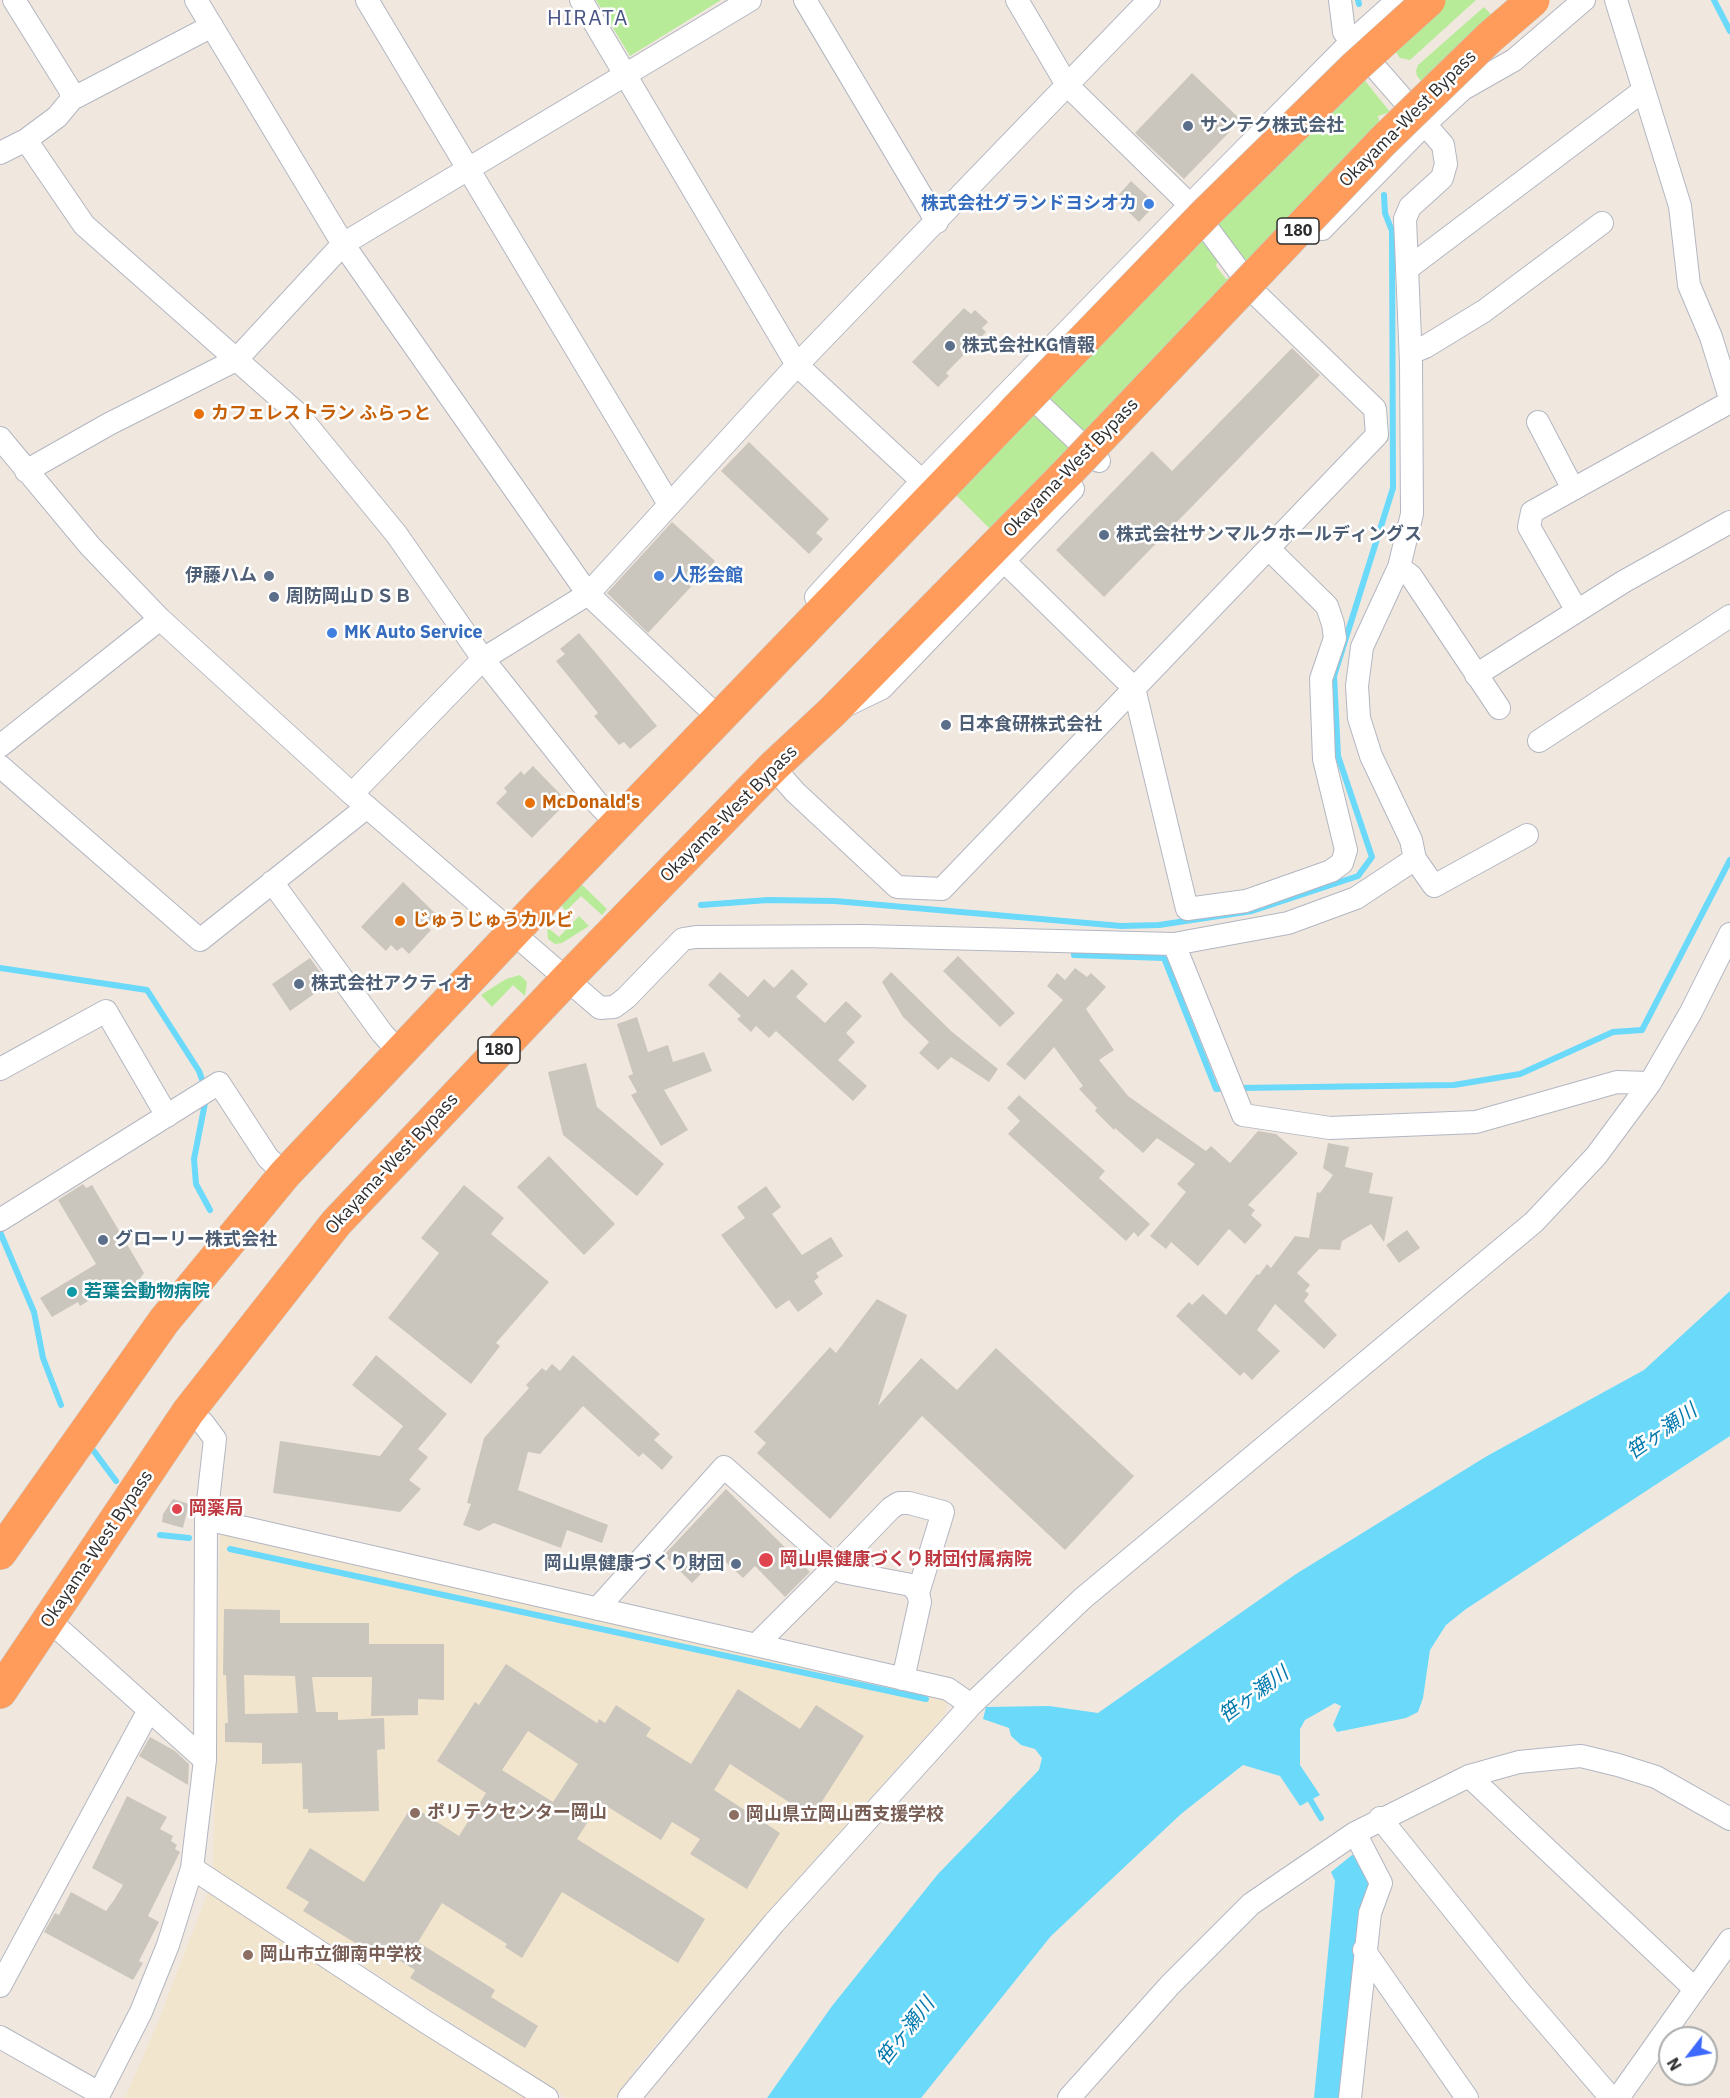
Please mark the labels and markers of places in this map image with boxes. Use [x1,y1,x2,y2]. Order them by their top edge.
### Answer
place label: サンテク株式会社 [1200,115,1344,137]
marker: サンテク株式会社 [1181,119,1195,133]
place label: 株式会社グランドヨシオカ [921,193,1137,215]
marker: 株式会社グランドヨシオカ [1142,197,1156,211]
place label: 株式会社KG情報 [962,335,1095,357]
marker: 株式会社KG情報 [943,339,957,353]
place label: カフェレストラン ふらっと [211,403,431,425]
marker: カフェレストラン ふらっと [192,407,206,421]
place label: 株式会社サンマルクホールディングス [1116,524,1422,546]
marker: 株式会社サンマルクホールディングス [1097,528,1111,542]
place label: 伊藤ハム [185,565,257,587]
place label: 人形会館 [671,565,743,587]
marker: 伊藤ハム [262,569,276,583]
marker: 人形会館 [652,569,666,583]
place label: 周防岡山ＤＳＢ [286,586,412,608]
marker: 周防岡山ＤＳＢ [267,590,281,604]
place label: MK Auto Service [344,622,483,644]
marker: MK Auto Service [325,626,339,640]
place label: 日本食研株式会社 [958,714,1102,736]
marker: 日本食研株式会社 [939,718,953,732]
place label: McDonald's [542,792,640,814]
marker: McDonald's [523,796,537,810]
place label: じゅうじゅうカルビ [412,910,574,932]
marker: じゅうじゅうカルビ [393,914,407,928]
place label: 株式会社アクティオ [311,973,473,995]
marker: 株式会社アクティオ [292,977,306,991]
place label: グローリー株式会社 [115,1229,277,1251]
marker: グローリー株式会社 [96,1233,110,1247]
place label: 若葉会動物病院 [84,1281,210,1303]
marker: 若葉会動物病院 [65,1285,79,1299]
place label: 岡薬局 [189,1498,243,1520]
marker: 岡薬局 [170,1502,184,1516]
place label: 岡山県健康づくり財団付属病院 [780,1549,1032,1571]
marker: 岡山県健康づくり財団付属病院 [757,1551,775,1569]
place label: 岡山県健康づくり財団 [544,1553,724,1575]
marker: 岡山県健康づくり財団 [729,1557,743,1571]
place label: ポリテクセンター岡山 [427,1802,607,1824]
place label: 岡山県立岡山西支援学校 [746,1804,944,1826]
marker: ポリテクセンター岡山 [408,1806,422,1820]
marker: 岡山県立岡山西支援学校 [727,1808,741,1822]
place label: 岡山市立御南中学校 [260,1944,422,1966]
marker: 岡山市立御南中学校 [241,1948,255,1962]

